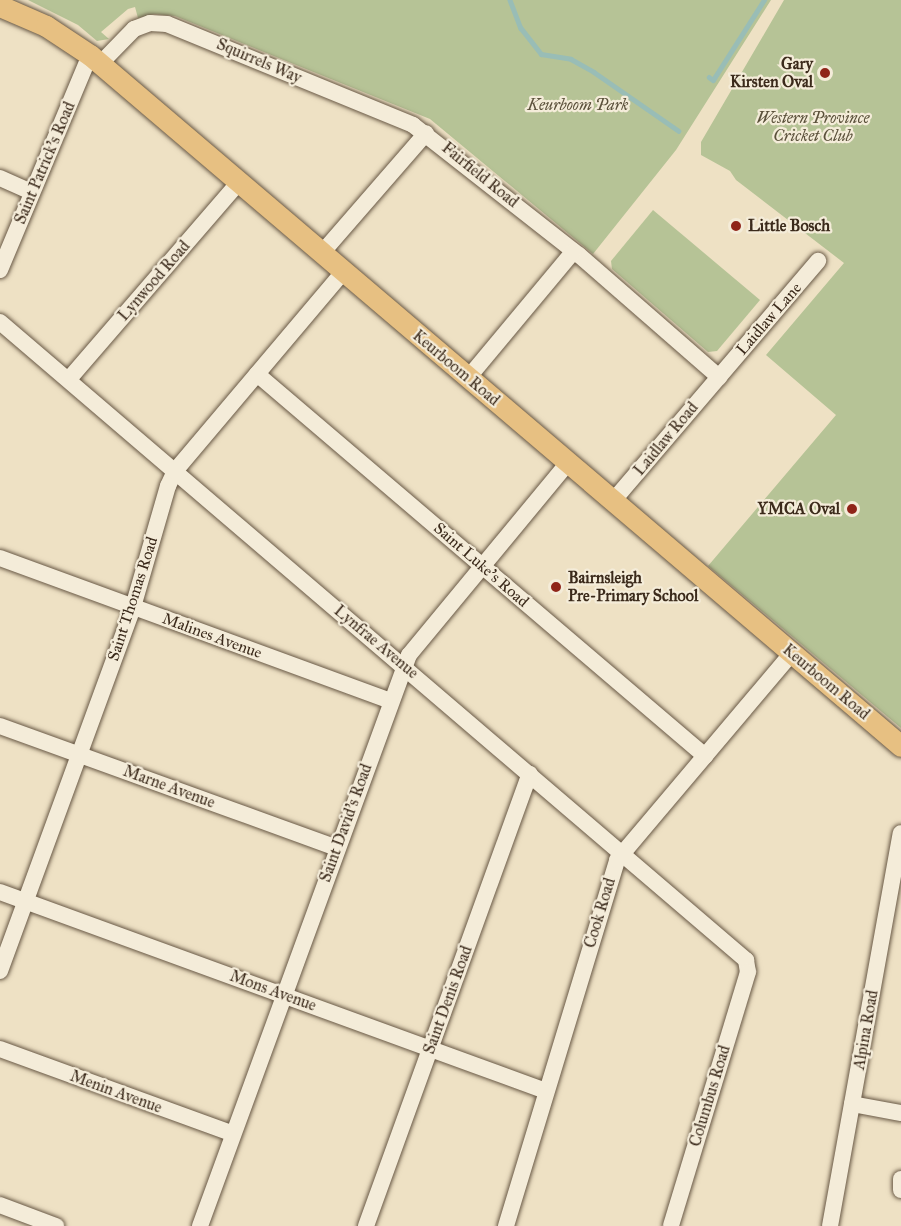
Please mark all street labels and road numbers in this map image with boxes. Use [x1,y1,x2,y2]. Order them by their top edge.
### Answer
street label: Squirrels Way [214,34,304,88]
street label: Saint Patrick's Road [11,99,79,227]
street label: Fairfield Road [438,138,522,212]
street label: Lynwood Road [114,237,194,325]
street label: Laidlaw Lane [732,279,806,359]
street label: Keurboom Road [409,326,503,410]
street label: Laidlaw Road [630,398,702,480]
street label: Saint Luke's Road [430,519,532,611]
street label: Saint Thomas Road [104,534,162,664]
street label: Lynfrae Avenue [330,601,422,683]
street label: Malines Avenue [160,609,264,663]
street label: Keurboom Road [779,640,873,724]
street label: Saint David's Road [316,761,376,885]
street label: Marne Avenue [121,762,217,812]
street label: Cook Road [580,876,620,950]
street label: Saint Denis Road [420,943,476,1057]
street label: Mons Avenue [227,967,319,1015]
street label: Alpina Road [850,989,882,1071]
street label: Columbus Road [686,1043,734,1149]
street label: Menin Avenue [68,1067,164,1117]

